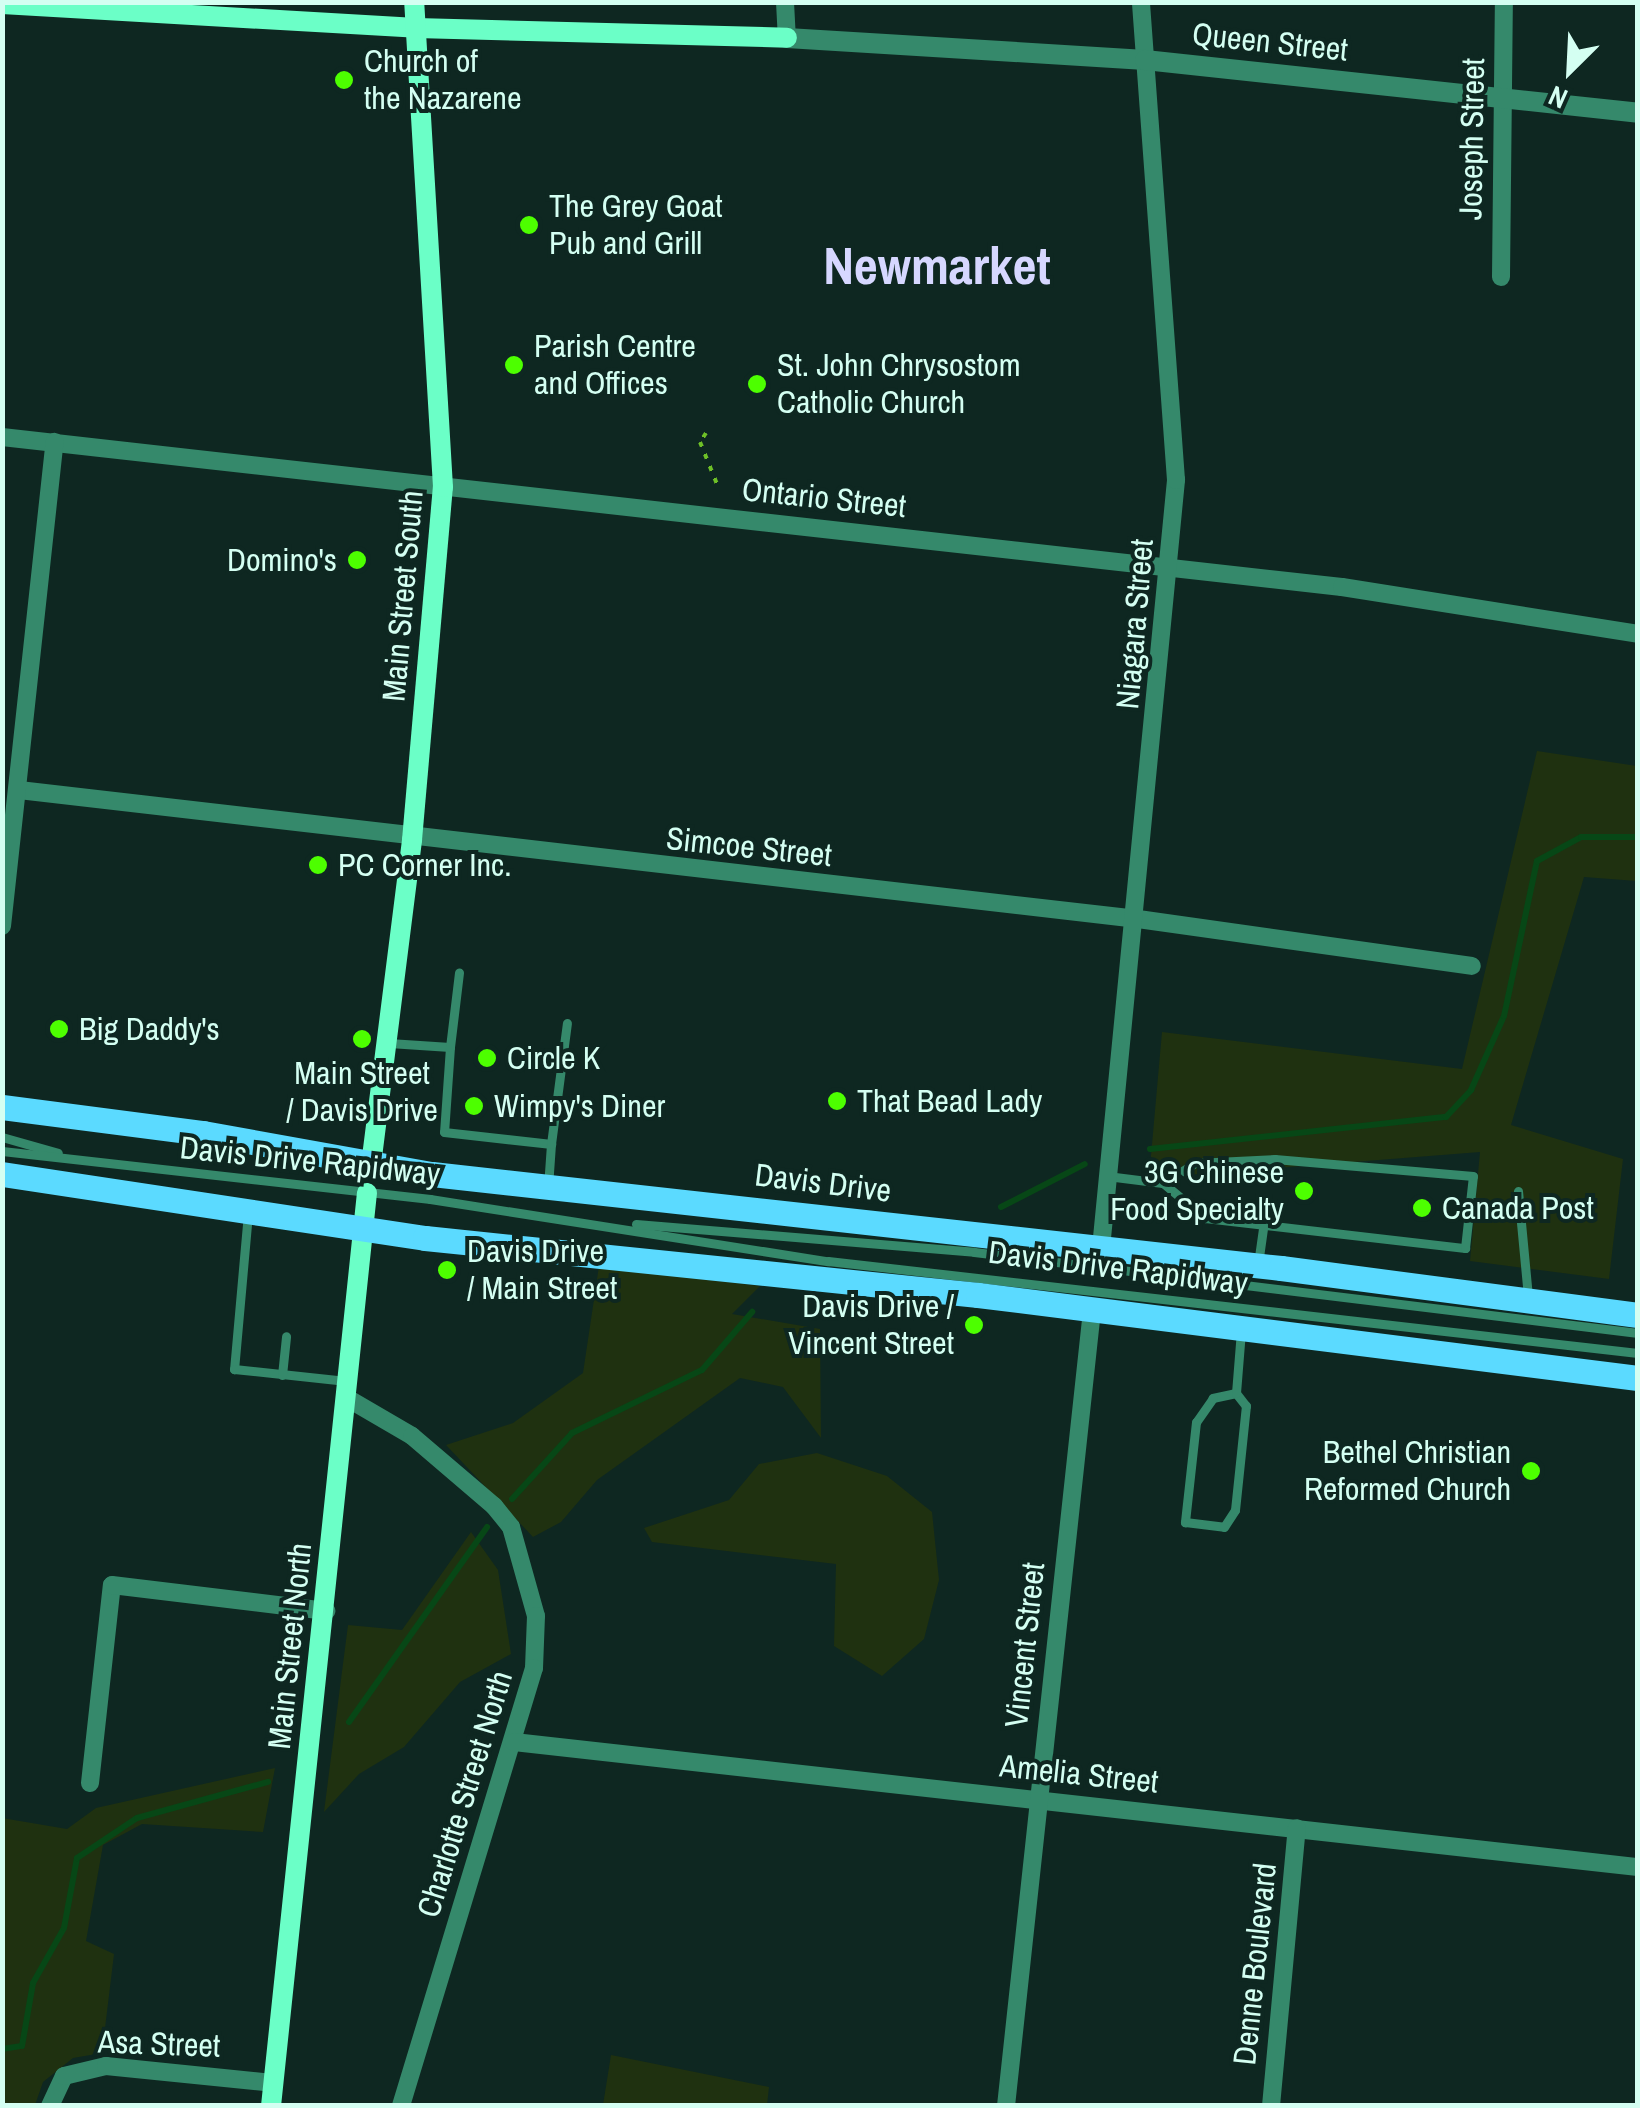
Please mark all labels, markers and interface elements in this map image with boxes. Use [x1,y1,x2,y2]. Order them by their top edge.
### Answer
street label: Queen Street [1190,15,1350,69]
north arrow [1520,20,1620,120]
place label: Church of the Nazarene [364,43,522,118]
street label: Joseph Street [1451,58,1493,220]
marker: Church of the Nazarene [333,69,355,91]
text: N [1543,77,1573,118]
place label: The Grey Goat Pub and Grill [549,188,723,263]
marker: The Grey Goat Pub and Grill [518,214,540,236]
district label: Newmarket [823,235,1051,297]
place label: Parish Centre and Offices [534,328,696,403]
place label: St. John Chrysostom Catholic Church [777,347,1021,422]
marker: Parish Centre and Offices [503,354,525,376]
marker: St. John Chrysostom Catholic Church [746,373,768,395]
street label: Ontario Street [740,470,908,526]
street label: Main Street South [375,489,431,703]
street label: Niagara Street [1108,537,1162,711]
place label: Domino's [227,541,337,579]
marker: Domino's [346,549,368,571]
street label: Simcoe Street [664,819,834,875]
place label: PC Corner Inc. [338,846,512,884]
marker: PC Corner Inc. [307,854,329,876]
place label: Big Daddy's [79,1010,220,1048]
marker: Big Daddy's [48,1018,70,1040]
marker: Main Street / Davis Drive [351,1028,373,1050]
place label: Circle K [507,1039,600,1077]
marker: Circle K [476,1047,498,1069]
place label: Main Street / Davis Drive [286,1055,438,1130]
place label: That Bead Lady [857,1082,1042,1120]
place label: Wimpy's Diner [494,1087,665,1125]
marker: That Bead Lady [826,1090,848,1112]
marker: Wimpy's Diner [463,1095,485,1117]
street label: Davis Drive Rapidway [178,1128,442,1194]
place label: 3G Chinese Food Specialty [1110,1154,1284,1229]
street label: Davis Drive [753,1156,893,1210]
marker: 3G Chinese Food Specialty [1293,1180,1315,1202]
place label: Canada Post [1442,1189,1594,1227]
marker: Canada Post [1411,1197,1433,1219]
place label: Davis Drive / Main Street [467,1233,617,1308]
street label: Davis Drive Rapidway [986,1233,1250,1303]
marker: Davis Drive / Main Street [436,1259,458,1281]
place label: Davis Drive / Vincent Street [788,1288,954,1363]
marker: Davis Drive / Vincent Street [963,1314,985,1336]
place label: Bethel Christian Reformed Church [1304,1434,1511,1509]
marker: Bethel Christian Reformed Church [1520,1460,1542,1482]
street label: Main Street North [260,1541,320,1751]
street label: Vincent Street [997,1561,1053,1729]
street label: Charlotte Street North [409,1666,521,1922]
street label: Amelia Street [998,1747,1160,1801]
street label: Denne Boulevard [1225,1861,1285,2067]
street label: Asa Street [97,2023,221,2065]

